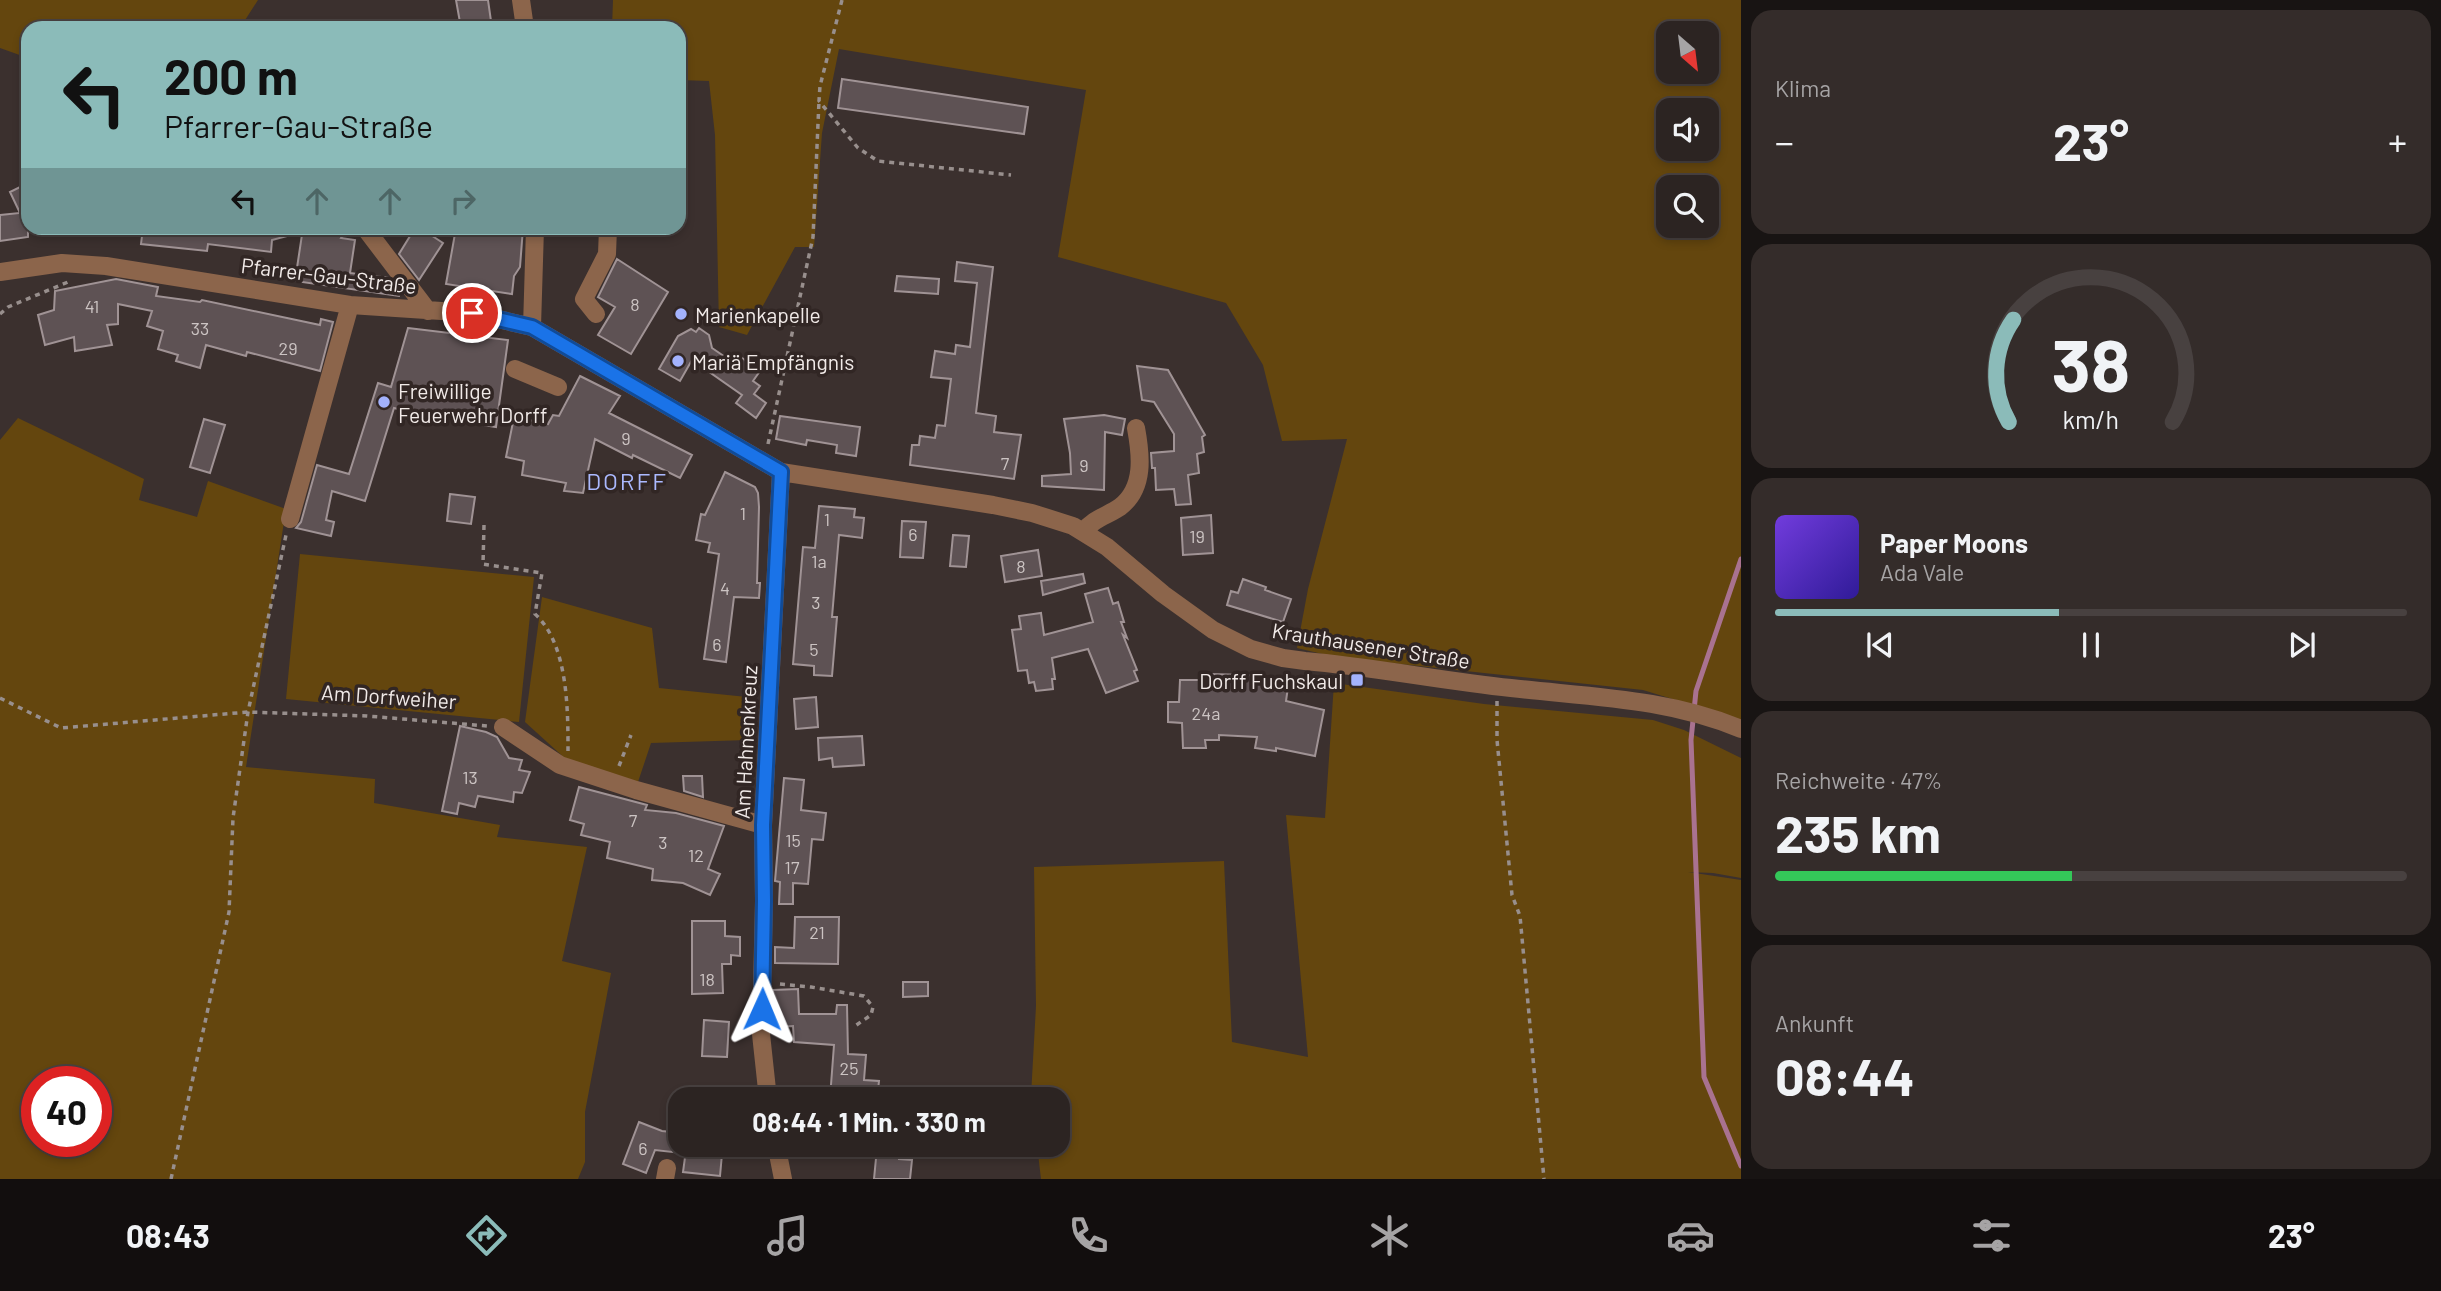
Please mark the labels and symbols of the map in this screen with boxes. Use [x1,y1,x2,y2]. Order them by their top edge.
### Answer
north arrow [1656,21,1718,84]
street label: Pfarrer-Gau-Straße [240,252,418,298]
pin [442,283,502,343]
house number: 8 [630,293,640,315]
house number: 41 [85,295,99,317]
place label: Marienkapelle [695,302,821,327]
marker: Marienkapelle [673,306,689,322]
house number: 33 [191,317,209,339]
house number: 29 [278,337,298,359]
place label: Mariä Empfängnis [692,349,854,374]
marker: Mariä Empfängnis [670,353,686,369]
place label: Freiwillige Feuerwehr Dorff [398,378,547,427]
marker: Freiwillige Feuerwehr Dorff [376,394,392,410]
house number: 9 [621,427,631,449]
house number: 7 [1001,452,1010,474]
house number: 9 [1079,454,1089,476]
district label: DORFF [586,466,668,495]
house number: 1 [740,502,746,524]
house number: 1 [824,508,830,530]
house number: 6 [908,523,918,545]
house number: 19 [1189,525,1205,547]
house number: 1a [811,550,827,572]
house number: 8 [1016,555,1026,577]
house number: 4 [720,577,730,599]
house number: 3 [811,591,821,613]
street label: Krauthausener Straße [1270,617,1472,673]
house number: 6 [712,633,722,655]
house number: 5 [809,638,819,660]
street label: Am Hahnenkreuz [728,665,762,819]
place label: Dorff Fuchskaul [1199,668,1343,693]
marker: Dorff Fuchskaul [1349,672,1365,688]
street label: Am Dorfweiher [321,679,458,713]
house number: 24a [1192,702,1220,724]
house number: 13 [462,766,478,788]
house number: 7 [629,809,638,831]
house number: 15 [785,829,801,851]
house number: 3 [658,831,668,853]
house number: 12 [688,844,704,866]
house number: 17 [785,856,800,878]
house number: 21 [809,921,825,943]
house number: 18 [699,968,715,990]
position arrow [725,972,799,1046]
house number: 25 [840,1057,858,1079]
speed limit sign: 40 [21,1066,112,1157]
house number: 6 [638,1137,648,1159]

